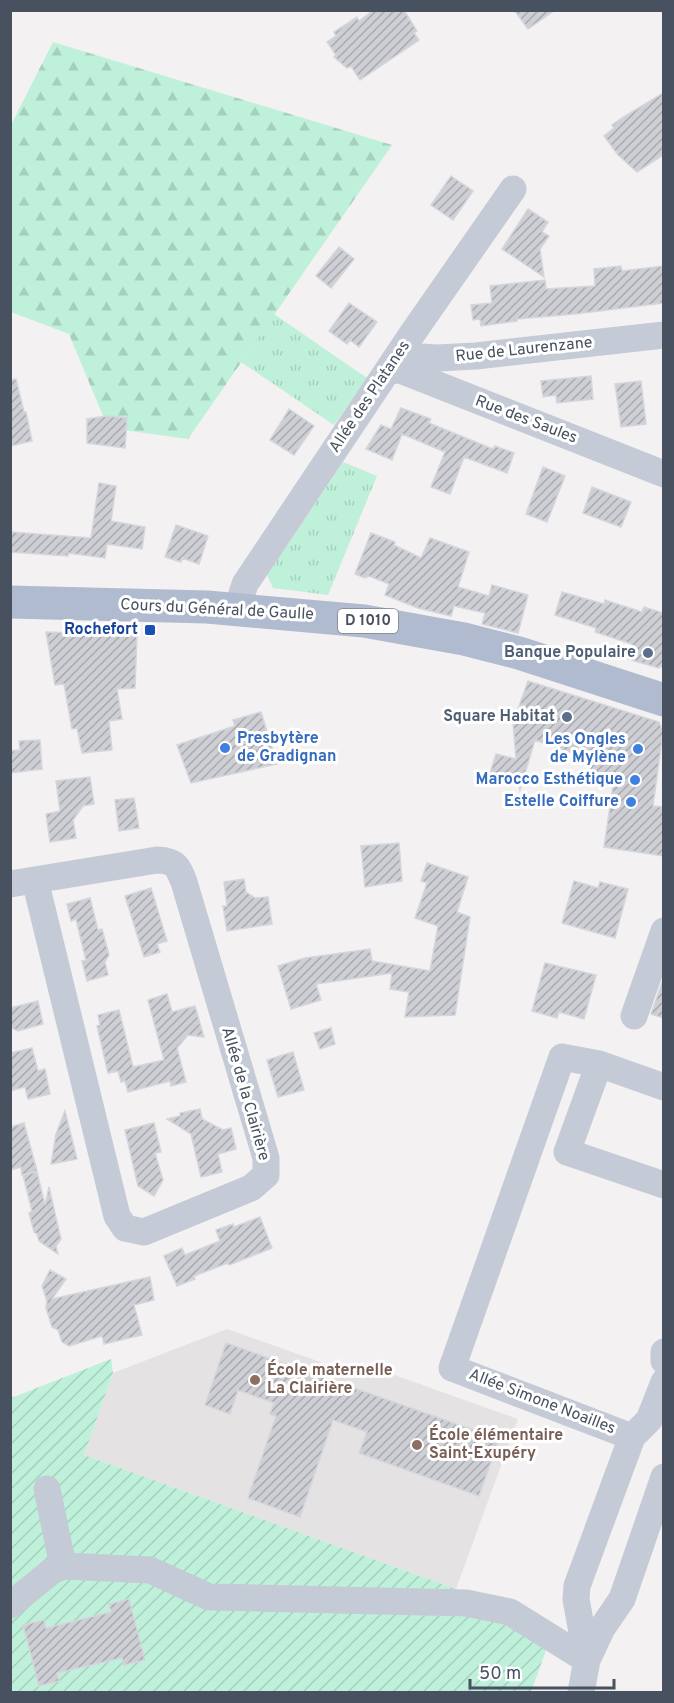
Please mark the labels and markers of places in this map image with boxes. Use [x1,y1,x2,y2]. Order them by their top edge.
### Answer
place label: Rochefort [64,620,138,640]
marker: Rochefort [143,623,157,637]
place label: Banque Populaire [504,643,636,663]
marker: Banque Populaire [641,646,655,660]
place label: Square Habitat [443,707,555,727]
marker: Square Habitat [560,710,574,724]
place label: Presbytère de Gradignan [237,729,337,767]
place label: Les Ongles de Mylène [545,730,626,768]
marker: Presbytère de Gradignan [218,741,232,755]
marker: Les Ongles de Mylène [631,742,645,756]
place label: Marocco Esthétique [476,770,623,790]
marker: Marocco Esthétique [628,773,642,787]
place label: Estelle Coiffure [504,792,619,812]
marker: Estelle Coiffure [624,795,638,809]
place label: École maternelle La Clairière [267,1359,393,1399]
marker: École maternelle La Clairière [248,1373,262,1387]
place label: École élémentaire Saint-Exupéry [429,1424,563,1464]
marker: École élémentaire Saint-Exupéry [410,1438,424,1452]

